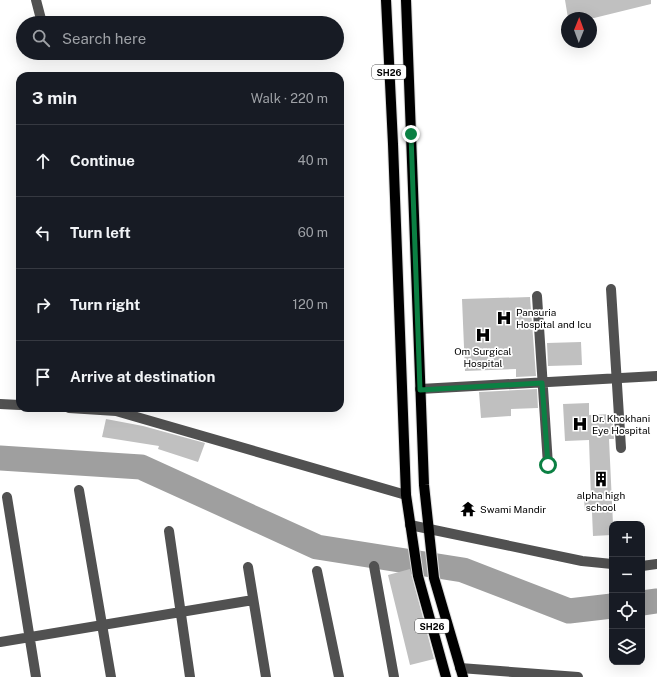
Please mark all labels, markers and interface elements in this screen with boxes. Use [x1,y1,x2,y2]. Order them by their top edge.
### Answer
north arrow [561,12,597,48]
search box [16,16,344,60]
icon: search [30,27,52,49]
text: Search here [62,30,146,47]
road number: SH26 [372,65,406,79]
text: 3 min [32,88,77,108]
text: Walk · 220 m [251,91,328,106]
route end [402,125,420,143]
icon: ahead [32,150,54,172]
text: Continue [70,152,135,169]
text: 40 m [297,153,328,168]
icon: left [32,222,54,244]
text: Turn left [70,224,131,241]
text: 60 m [298,225,328,240]
icon: right [32,294,54,316]
text: Turn right [70,296,140,313]
text: 120 m [293,297,328,312]
place label: Pansuria Hospital and Icu [516,306,591,330]
hospital icon: Pansuria Hospital and Icu [495,309,513,327]
hospital icon: Om Surgical Hospital [474,326,492,344]
place label: Om Surgical Hospital [454,345,512,369]
icon: arrive [32,366,54,388]
text: Arrive at destination [70,368,215,385]
place label: Dr. Khokhani Eye Hospital [592,412,650,436]
hospital icon: Dr. Khokhani Eye Hospital [571,415,589,433]
route start [539,456,557,474]
building icon: alpha high school [592,470,610,488]
place label: alpha high school [577,489,625,513]
temple icon: Swami Mandir [459,500,477,518]
place label: Swami Mandir [480,503,546,515]
map controls [609,521,645,665]
button: + [609,521,645,557]
button: − [609,557,645,593]
button: locate [609,593,645,629]
road number: SH26 [415,619,449,633]
button: layers [609,629,645,665]

